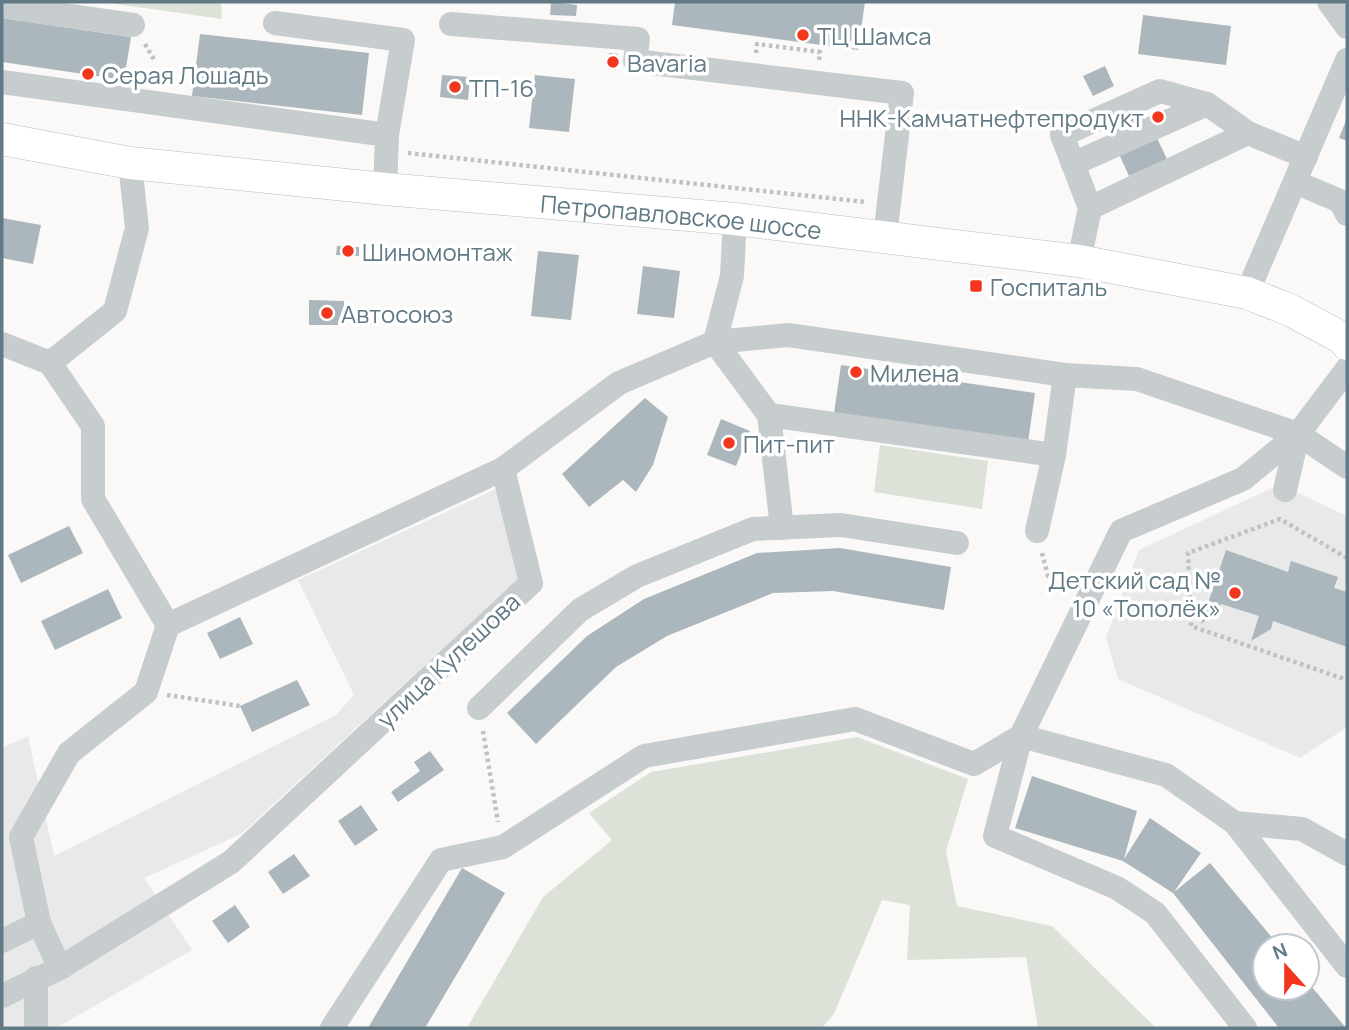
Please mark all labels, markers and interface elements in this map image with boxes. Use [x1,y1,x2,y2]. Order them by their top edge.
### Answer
place label: ТЦ Шамса [817,19,932,52]
marker: ТЦ Шамса [795,27,811,43]
place label: Bavaria [627,46,707,79]
marker: Bavaria [605,54,621,70]
place label: Серая Лошадь [102,58,269,91]
marker: Серая Лошадь [80,66,96,82]
place label: ТП-16 [469,71,534,104]
marker: ТП-16 [447,79,463,95]
place label: ННК-Камчатнефтепродукт [840,101,1144,134]
marker: ННК-Камчатнефтепродукт [1150,109,1166,125]
street label: Петропавловское шоссе [539,186,824,246]
place label: Шиномонтаж [362,235,513,268]
marker: Шиномонтаж [340,243,356,259]
place label: Госпиталь [990,270,1107,303]
marker: Госпиталь [968,278,984,294]
place label: Автосоюз [341,297,453,330]
marker: Автосоюз [319,305,335,321]
place label: Милена [870,356,959,389]
marker: Милена [848,364,864,380]
place label: Пит-пит [743,427,835,460]
marker: Пит-пит [721,435,737,451]
place label: Детский сад № 10 «Тополёк» [1048,563,1221,624]
street label: улица Кулешова [369,585,527,735]
marker: Детский сад № 10 «Тополёк» [1227,585,1243,601]
north arrow [1251,932,1321,1002]
text: N [1269,937,1291,966]

